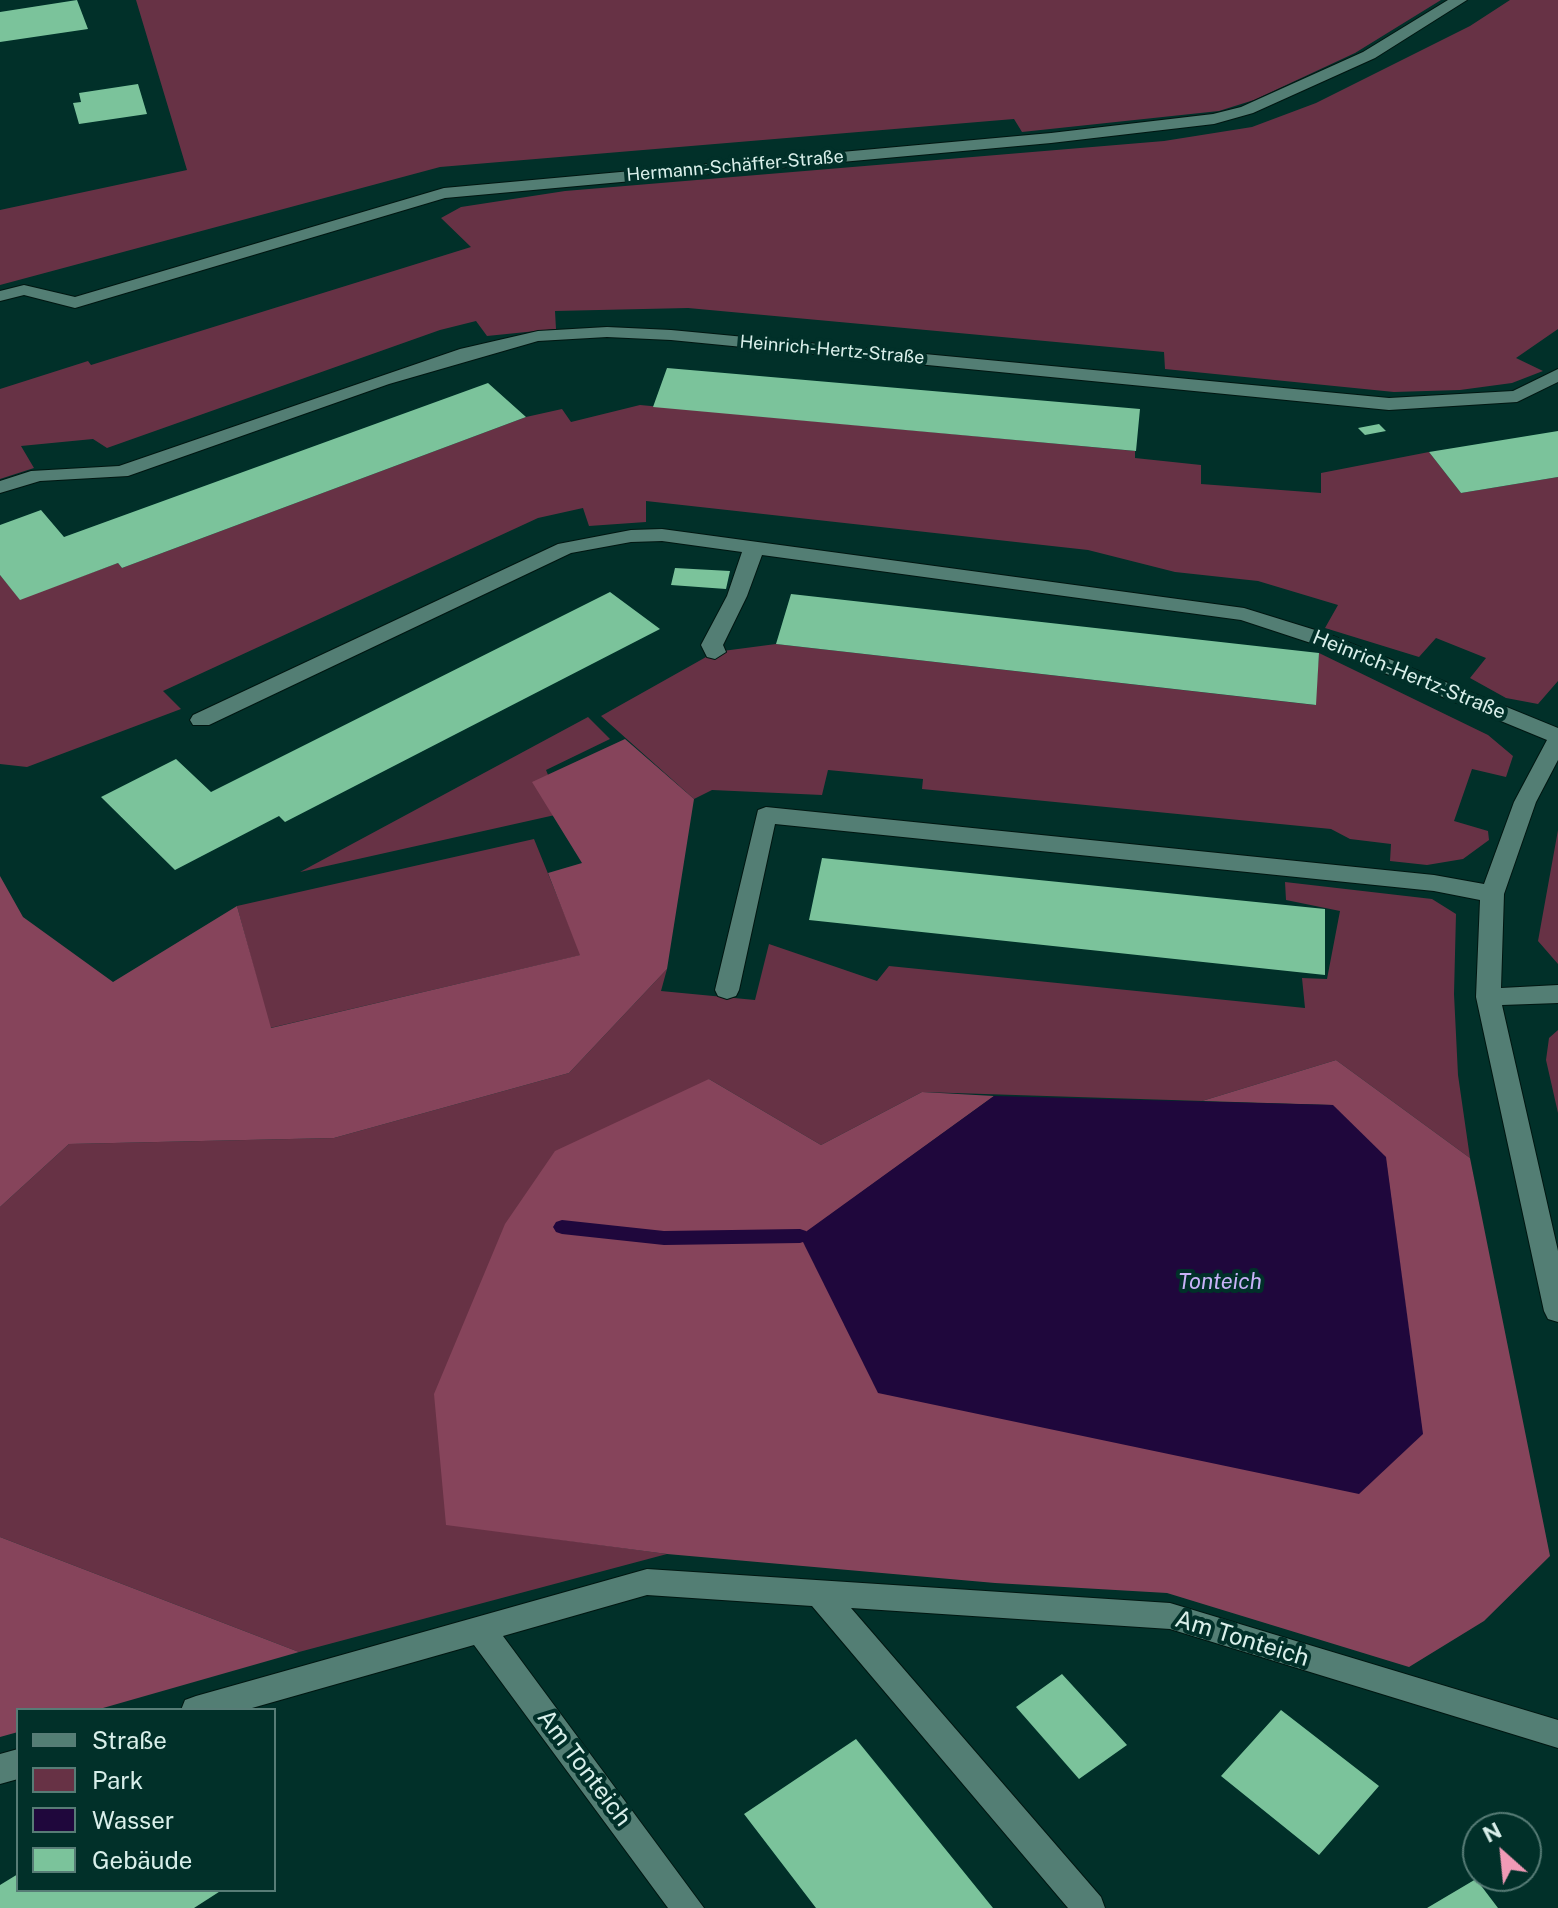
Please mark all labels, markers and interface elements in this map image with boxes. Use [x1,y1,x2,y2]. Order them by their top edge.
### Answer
street label: Hermann-Schäffer-Straße [626,146,844,186]
street label: Heinrich-Hertz-Straße [739,331,925,369]
street label: Heinrich-Hertz-Straße [1309,625,1509,725]
water label: Tonteich [1178,1269,1262,1295]
street label: Am Tonteich [1172,1605,1312,1673]
street label: Am Tonteich [531,1704,637,1832]
legend [16,1708,276,1892]
text: Straße [92,1726,167,1754]
text: Park [92,1766,143,1794]
text: Wasser [92,1806,174,1834]
north arrow [1462,1812,1542,1892]
text: N [1478,1817,1506,1848]
text: Gebäude [92,1846,192,1874]

